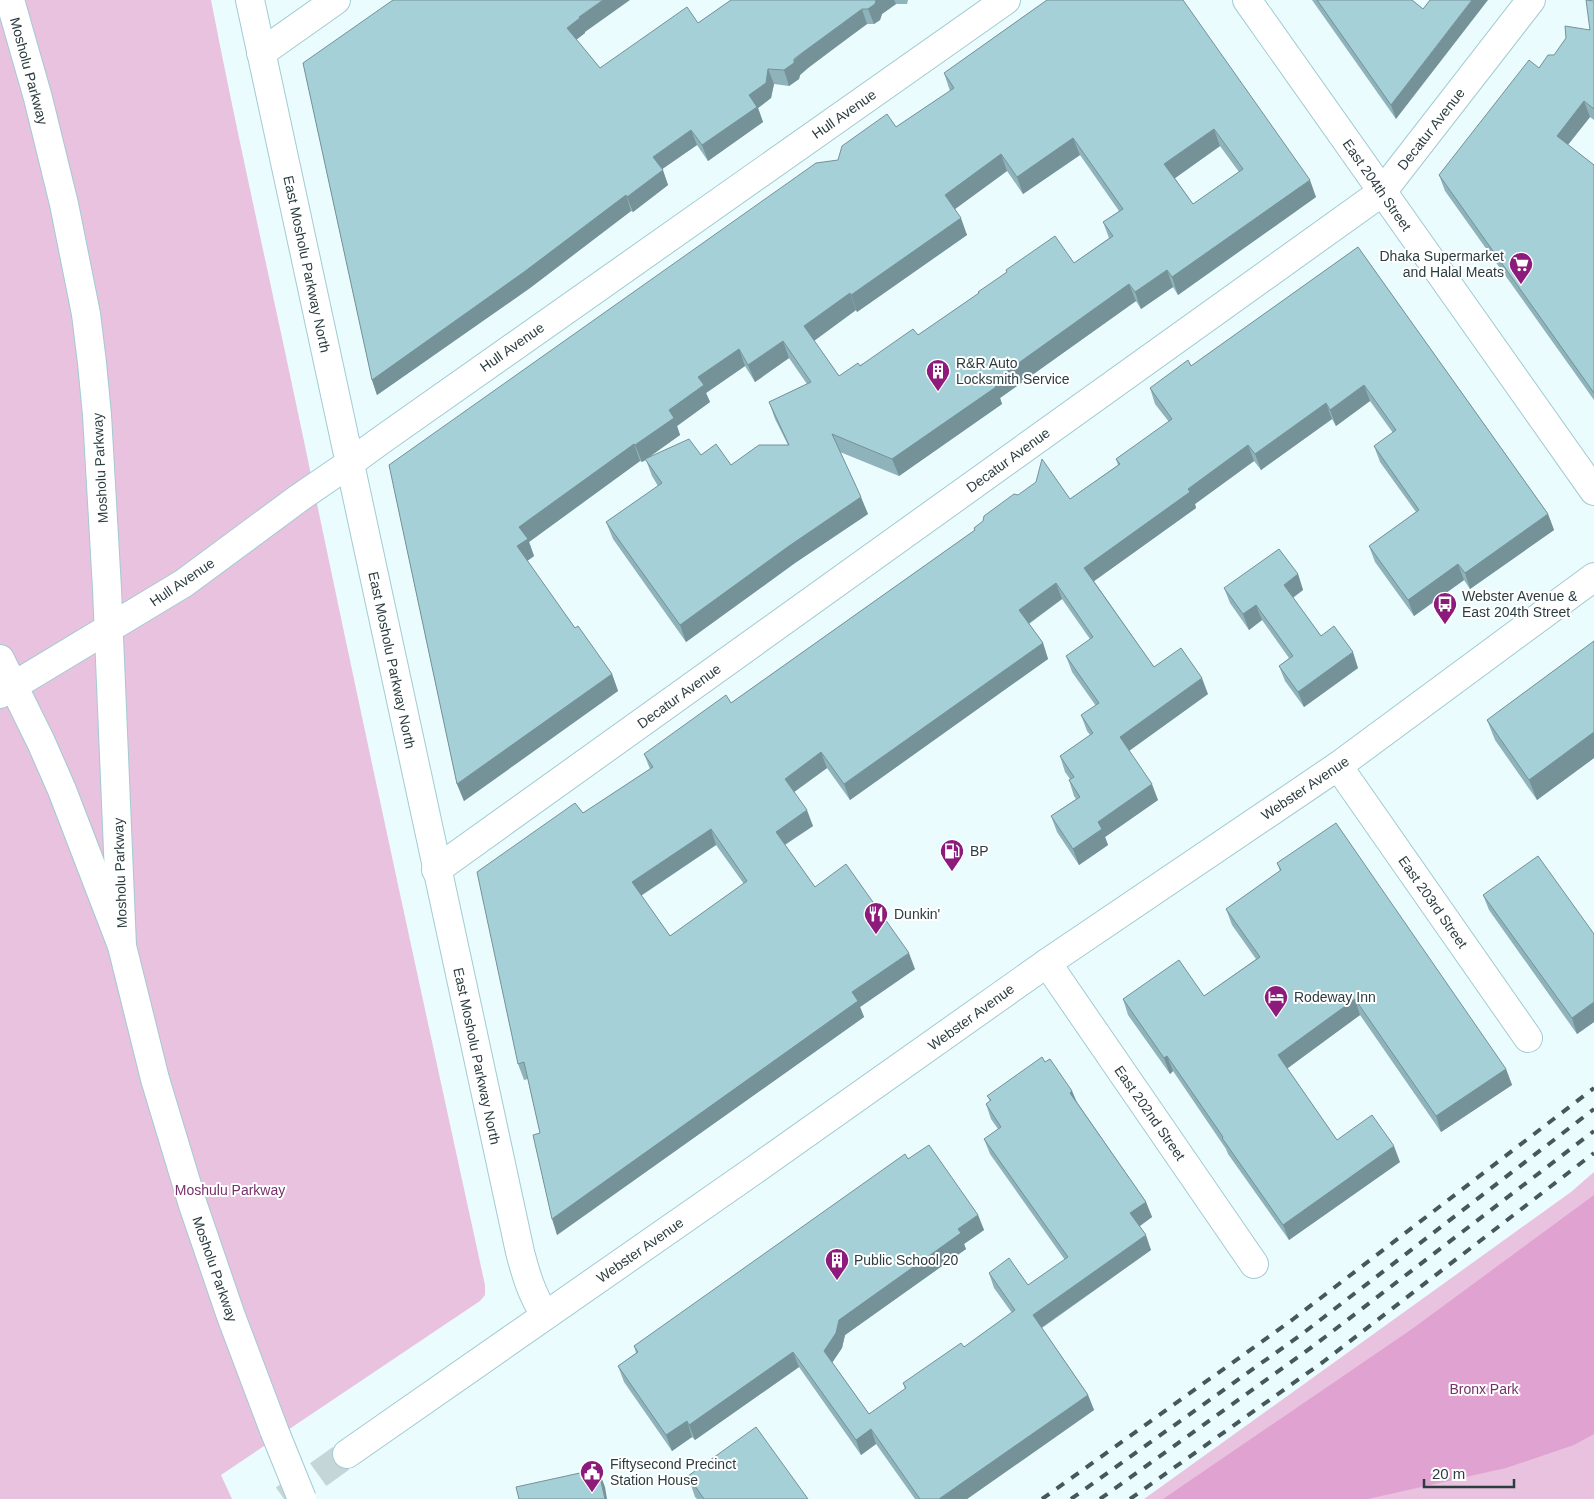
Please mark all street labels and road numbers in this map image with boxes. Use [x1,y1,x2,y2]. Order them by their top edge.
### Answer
street label: Mosholu Parkway [7,16,51,126]
street label: Decatur Avenue [1394,85,1468,173]
street label: Hull Avenue [809,86,879,142]
street label: East 204th Street [1339,136,1415,234]
street label: East Mosholu Parkway North [280,174,334,354]
street label: Hull Avenue [477,319,547,375]
street label: Mosholu Parkway [89,412,111,524]
street label: Decatur Avenue [963,424,1053,496]
street label: Hull Avenue [147,554,218,609]
street label: East Mosholu Parkway North [365,570,419,750]
street label: Decatur Avenue [634,660,724,732]
street label: Webster Avenue [1258,753,1352,823]
street label: Mosholu Parkway [110,818,130,928]
street label: East 203rd Street [1395,853,1471,951]
street label: East Mosholu Parkway North [450,966,504,1146]
street label: Webster Avenue [925,980,1017,1054]
street label: East 202nd Street [1111,1063,1189,1164]
street label: Mosholu Parkway [189,1214,241,1324]
street label: Webster Avenue [594,1214,687,1286]

